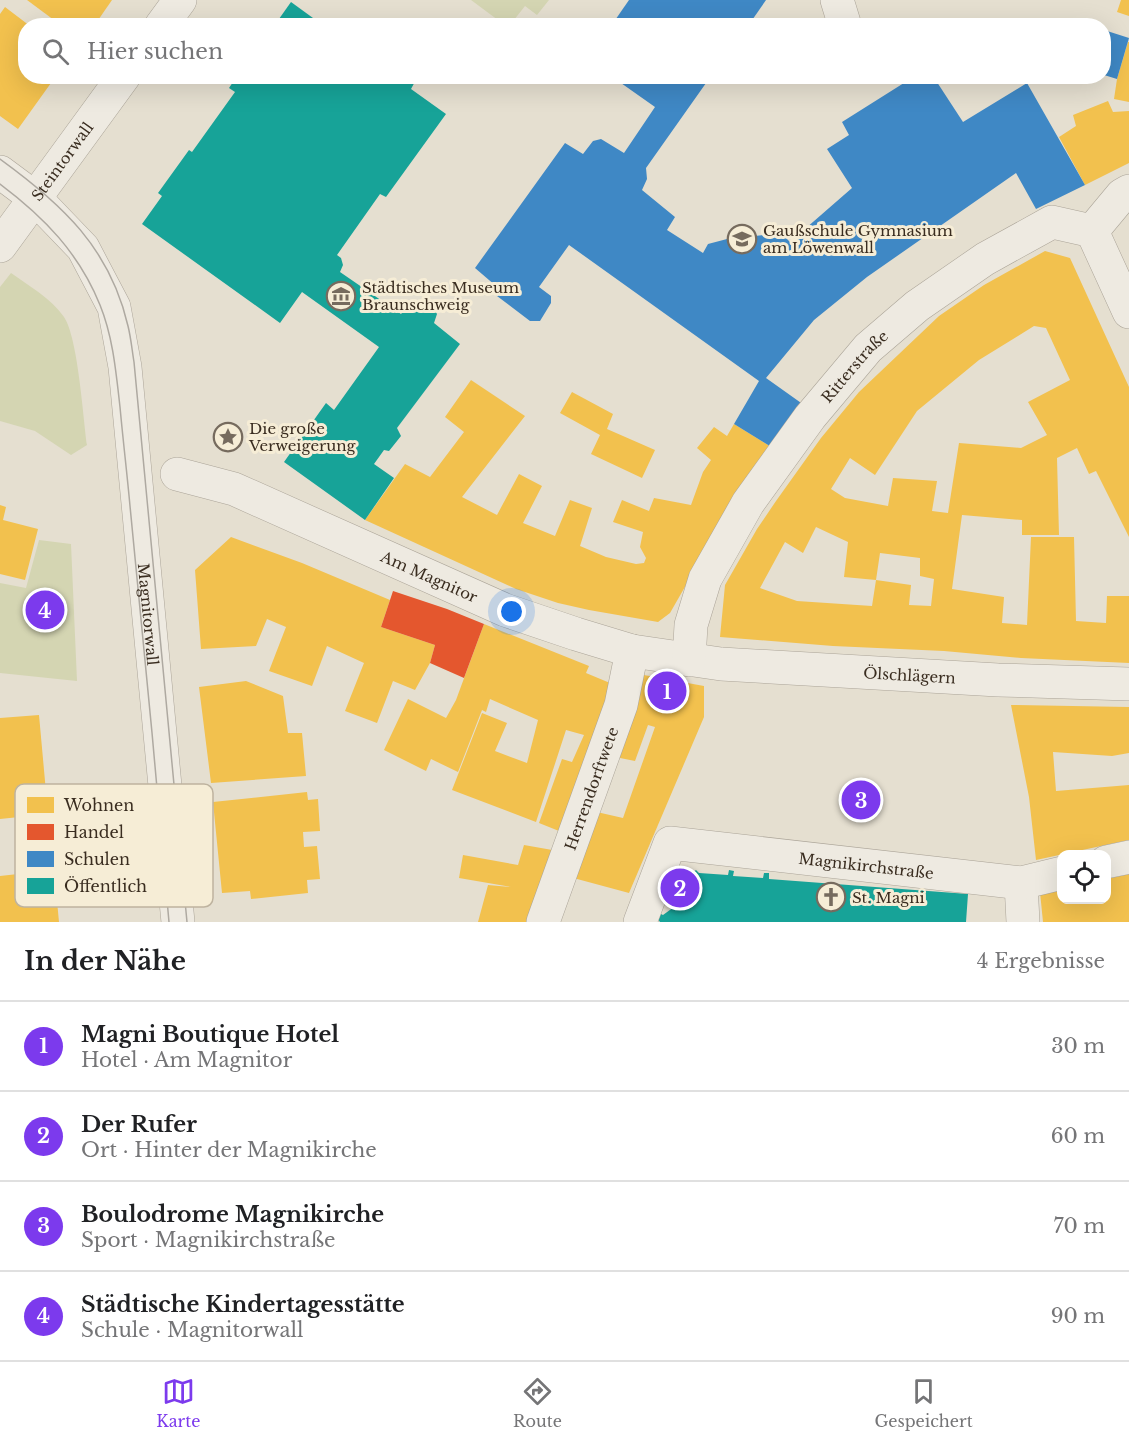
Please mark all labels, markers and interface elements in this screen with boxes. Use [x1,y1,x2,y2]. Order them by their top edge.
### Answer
search box [18,18,1111,84]
icon: search [39,35,72,68]
text: Hier suchen [87,38,223,65]
street label: Steintorwall [27,118,97,204]
place label: Gaußschule Gymnasium am Löwenwall [763,221,953,257]
school or university icon: Gaußschule Gymnasium am Löwenwall [726,223,758,255]
place label: Städtisches Museum Braunschweig [362,278,519,314]
museum icon: Städtisches Museum Braunschweig [325,280,357,312]
street label: Ritterstraße [817,326,892,406]
place label: Die große Verweigerung [248,419,357,455]
place icon: Die große Verweigerung [212,421,244,453]
street label: Am Magnitor [377,546,481,606]
street label: Magnitorwall [134,562,163,666]
pin: 4 [26,588,64,632]
your location [497,597,526,626]
street label: Ölschlägern [863,663,956,687]
pin: 1 [648,668,686,714]
street label: Herrendorftwete [560,724,622,853]
pin: 3 [842,778,880,822]
legend [15,784,213,907]
text: Wohnen [63,795,134,815]
text: Handel [64,822,124,842]
street label: Magnikirchstraße [798,848,935,882]
text: Schulen [64,849,130,869]
map controls [1057,850,1111,904]
button: locate [1057,850,1111,904]
pin: 2 [660,866,700,910]
text: Öffentlich [64,876,147,896]
church icon: St. Magni [815,881,847,913]
place label: St. Magni [852,888,925,907]
text: In der Nähe [24,945,186,977]
text: 4 Ergebnisse [977,949,1105,973]
text: Magni Boutique Hotel [81,1021,339,1048]
text: 1 [39,1034,48,1058]
text: 30 m [1051,1034,1105,1058]
text: Hotel · Am Magnitor [81,1048,292,1072]
text: Der Rufer [81,1111,197,1138]
text: 2 [37,1124,50,1148]
text: 60 m [1051,1124,1105,1148]
text: Ort · Hinter der Magnikirche [81,1138,377,1162]
text: Boulodrome Magnikirche [81,1201,384,1228]
text: 3 [37,1214,50,1238]
text: 70 m [1053,1214,1105,1238]
text: Sport · Magnikirchstraße [81,1228,336,1252]
text: Städtische Kindertagesstätte [81,1291,405,1318]
text: 4 [37,1304,50,1328]
text: 90 m [1051,1304,1105,1328]
text: Schule · Magnitorwall [81,1318,303,1342]
tab: Karte [156,1375,200,1431]
tab: Route [513,1375,562,1431]
tab: Gespeichert [874,1375,973,1431]

